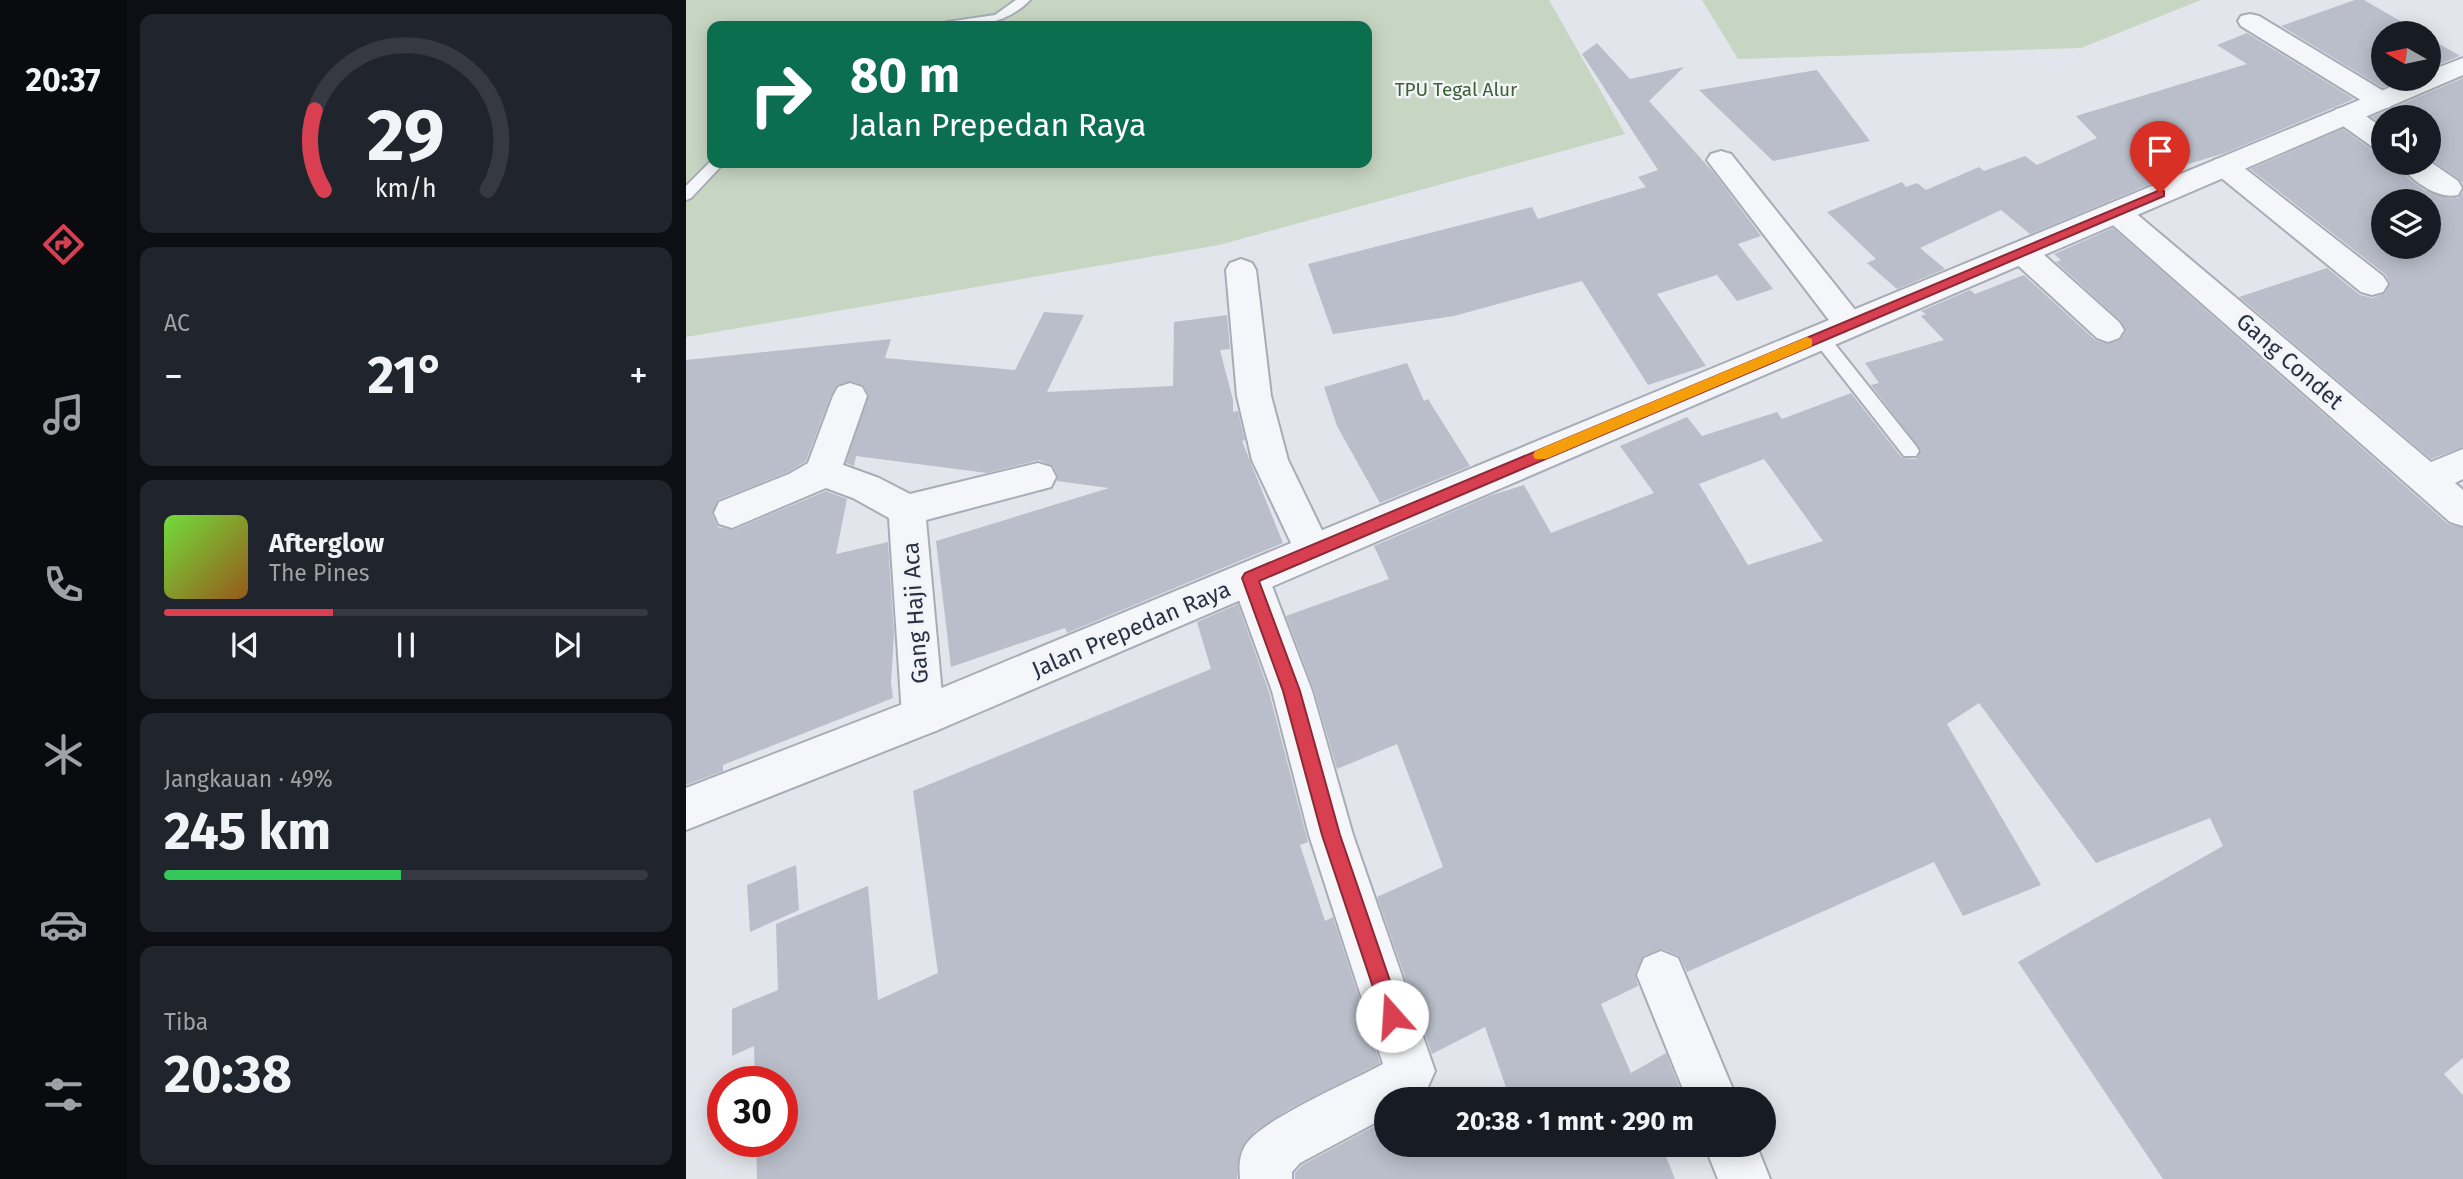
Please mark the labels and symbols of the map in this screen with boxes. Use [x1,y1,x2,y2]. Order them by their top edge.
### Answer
north arrow [2371,21,2441,91]
park label: TPU Tegal Alur [1395,78,1518,101]
pin [2130,121,2190,193]
street label: Gang Condet [2231,307,2350,415]
street label: Gang Haji Aca [896,541,934,685]
street label: Jalan Prepedan Raya [1028,575,1234,683]
position arrow [1355,979,1429,1053]
speed limit sign: 30 [707,1066,798,1157]

